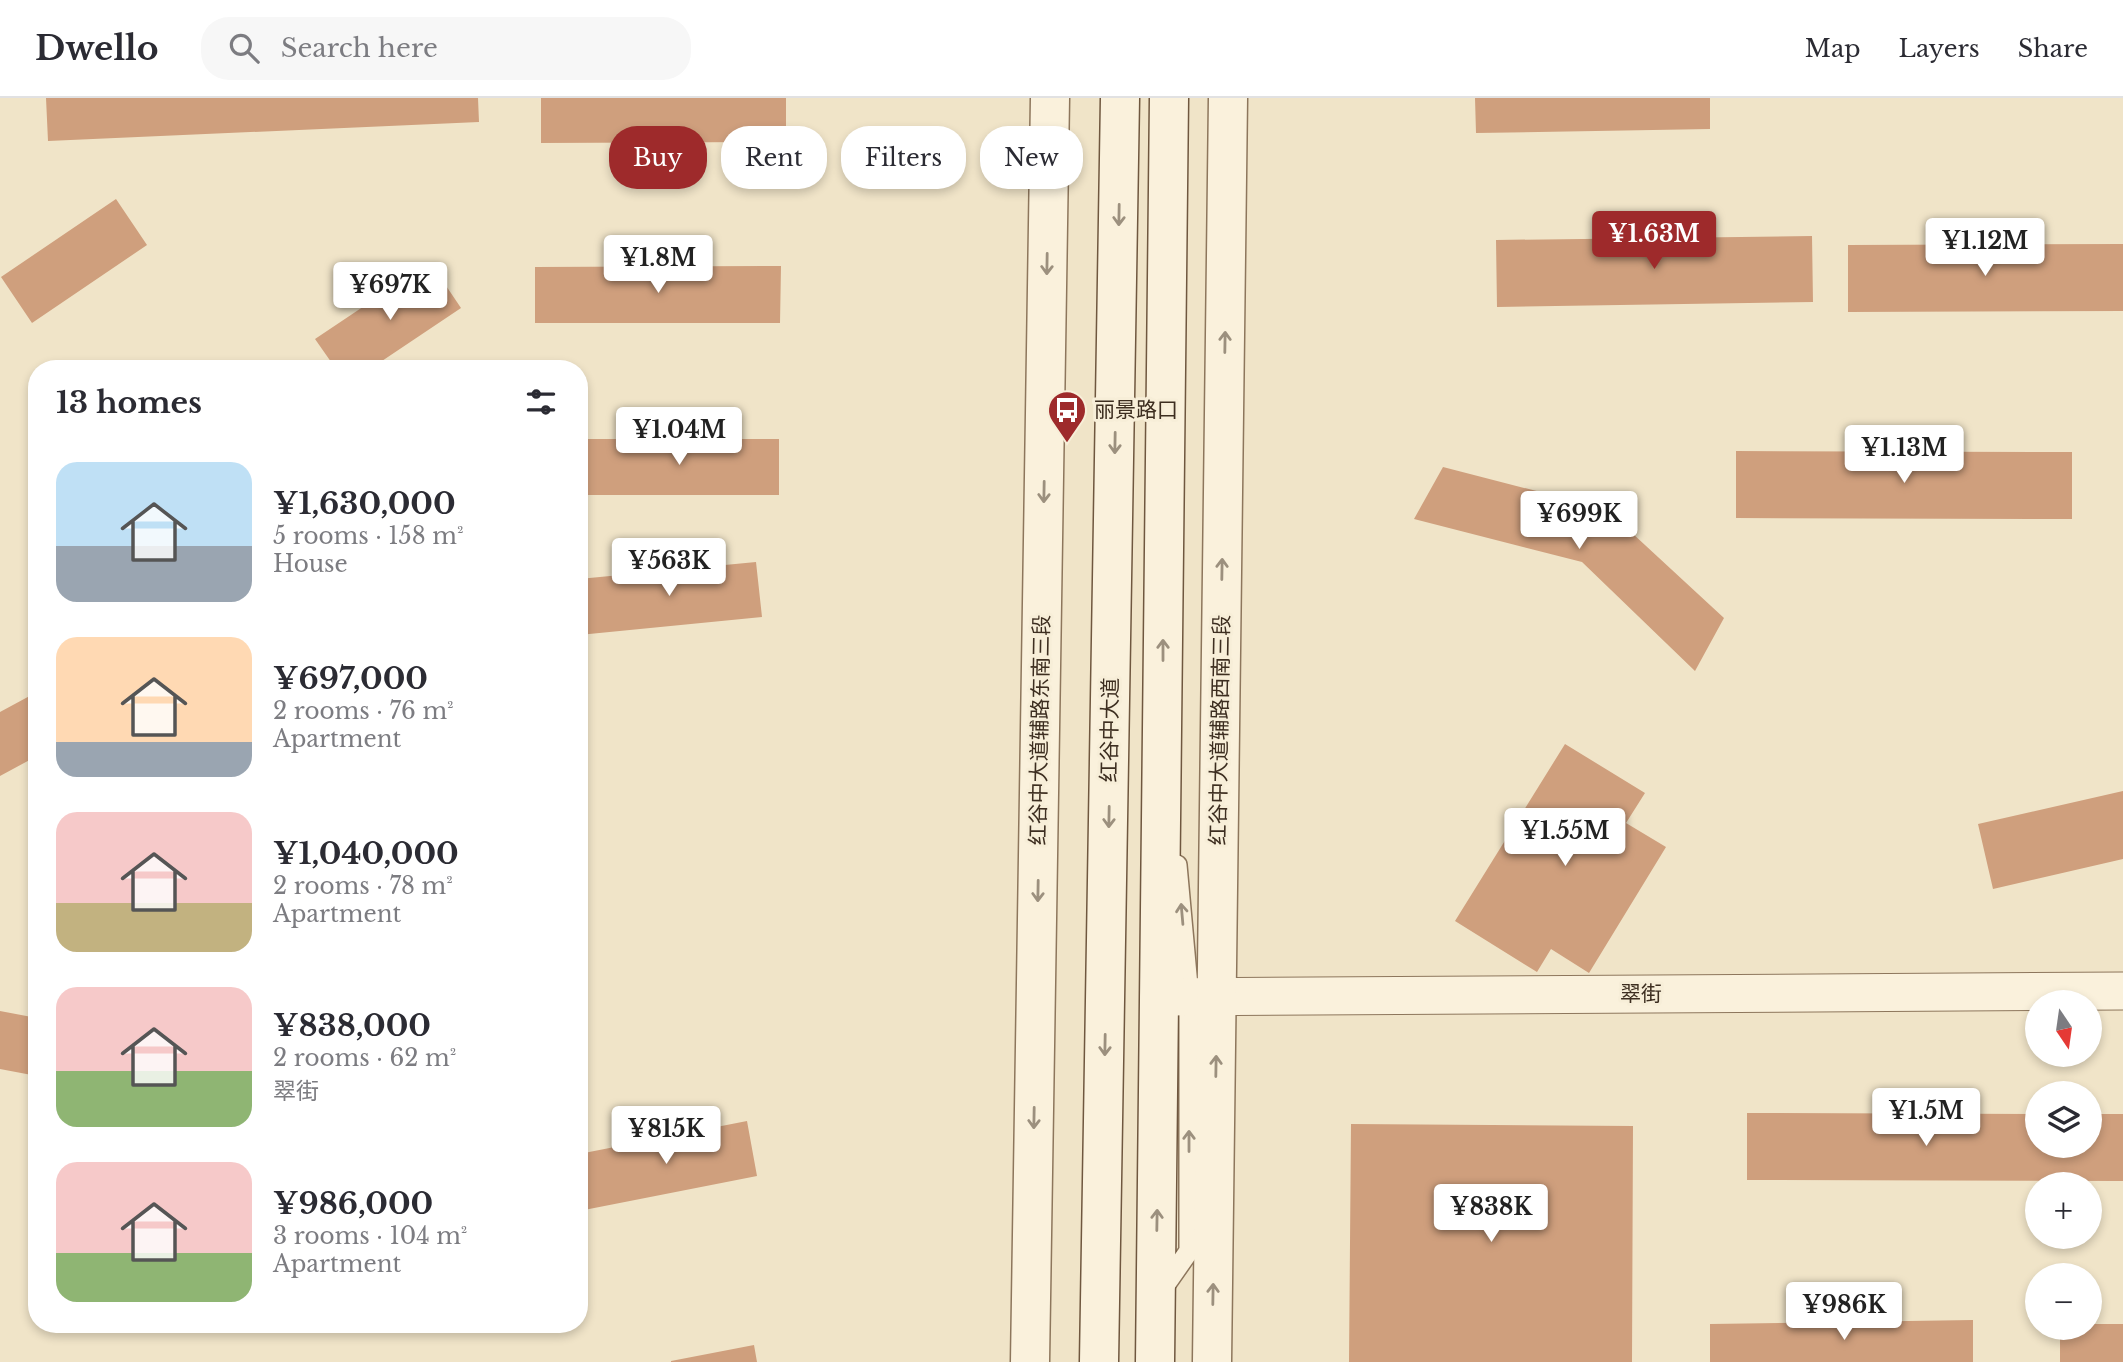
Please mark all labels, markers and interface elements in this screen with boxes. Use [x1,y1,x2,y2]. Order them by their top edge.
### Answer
search box [201,17,691,80]
text: Dwello [35,28,159,69]
icon: search [225,29,263,67]
text: Search here [281,32,438,64]
text: Map [1805,34,1861,63]
text: Layers [1899,34,1980,63]
text: Share [2018,34,2088,63]
chip: Buy [609,126,707,189]
chip: Rent [721,126,827,189]
chip: Filters [841,126,966,189]
chip: New [980,126,1083,189]
one-way arrow [1112,203,1125,226]
pin: ¥1.63M [1597,212,1711,271]
pin: ¥1.12M [1928,218,2042,278]
text: ¥1.63M [1608,220,1700,248]
text: ¥1.12M [1942,227,2028,255]
pin: ¥1.8M [609,236,707,295]
text: ¥1.8M [620,244,696,272]
one-way arrow [1040,252,1054,275]
pin: ¥697K [341,262,439,322]
text: ¥697K [349,271,431,299]
one-way arrow [1218,331,1232,354]
icon: filters [522,383,560,421]
text: 13 homes [56,384,202,421]
bus stop icon: 丽景路口 [1046,389,1088,444]
place label: 丽景路口 [1094,397,1178,423]
pin: ¥1.04M [622,408,736,467]
text: ¥1.04M [632,416,726,444]
pin: ¥1.13M [1847,426,1961,485]
one-way arrow [1108,431,1122,454]
text: ¥1.13M [1861,434,1947,462]
one-way arrow [1037,480,1050,503]
text: ¥1,630,000 [273,485,456,522]
icon: home [112,490,196,574]
pin: ¥699K [1530,491,1628,551]
text: ¥699K [1537,500,1622,528]
text: 5 rooms · 158 m² [273,522,463,550]
pin: ¥563K [620,538,718,598]
text: ¥563K [628,547,710,575]
text: House [273,550,348,578]
one-way arrow [1215,558,1229,581]
street label: 红谷中大道辅路东南三段 [1025,614,1055,846]
street label: 红谷中大道辅路西南三段 [1205,614,1235,846]
one-way arrow [1156,639,1170,662]
text: ¥697,000 [273,660,428,697]
icon: home [112,665,196,749]
street label: 红谷中大道 [1096,677,1124,783]
text: 2 rooms · 76 m² [273,697,454,725]
text: Apartment [273,725,401,753]
one-way arrow [1102,805,1115,828]
pin: ¥1.55M [1508,808,1622,868]
text: ¥1.55M [1520,817,1610,845]
text: ¥1,040,000 [273,835,459,872]
icon: home [112,840,196,924]
text: 2 rooms · 78 m² [273,872,453,900]
one-way arrow [1031,879,1044,902]
text: Apartment [273,900,401,928]
one-way arrow [1175,903,1188,926]
street label: 翠街 [1620,981,1662,1007]
north arrow [2025,990,2102,1068]
map controls [2025,990,2102,1340]
text: ¥838,000 [273,1007,431,1044]
icon: home [112,1015,196,1099]
one-way arrow [1098,1033,1112,1056]
text: 2 rooms · 62 m² [273,1044,456,1072]
one-way arrow [1209,1055,1223,1078]
text: 翠街 [273,1077,319,1105]
button: layers [2025,1081,2102,1158]
pin: ¥1.5M [1877,1088,1975,1148]
text: ¥1.5M [1888,1097,1964,1125]
one-way arrow [1027,1106,1041,1129]
pin: ¥815K [617,1107,715,1166]
text: ¥815K [628,1115,704,1143]
one-way arrow [1182,1130,1196,1153]
button: + [2025,1172,2102,1249]
pin: ¥838K [1442,1184,1540,1244]
text: ¥986,000 [273,1185,433,1222]
icon: home [112,1190,196,1274]
text: ¥838K [1450,1193,1532,1221]
one-way arrow [1150,1209,1164,1232]
text: 3 rooms · 104 m² [273,1222,467,1250]
text: Apartment [273,1250,401,1278]
button: − [2025,1263,2102,1340]
pin: ¥986K [1795,1282,1893,1342]
one-way arrow [1206,1283,1220,1306]
text: ¥986K [1802,1291,1886,1319]

